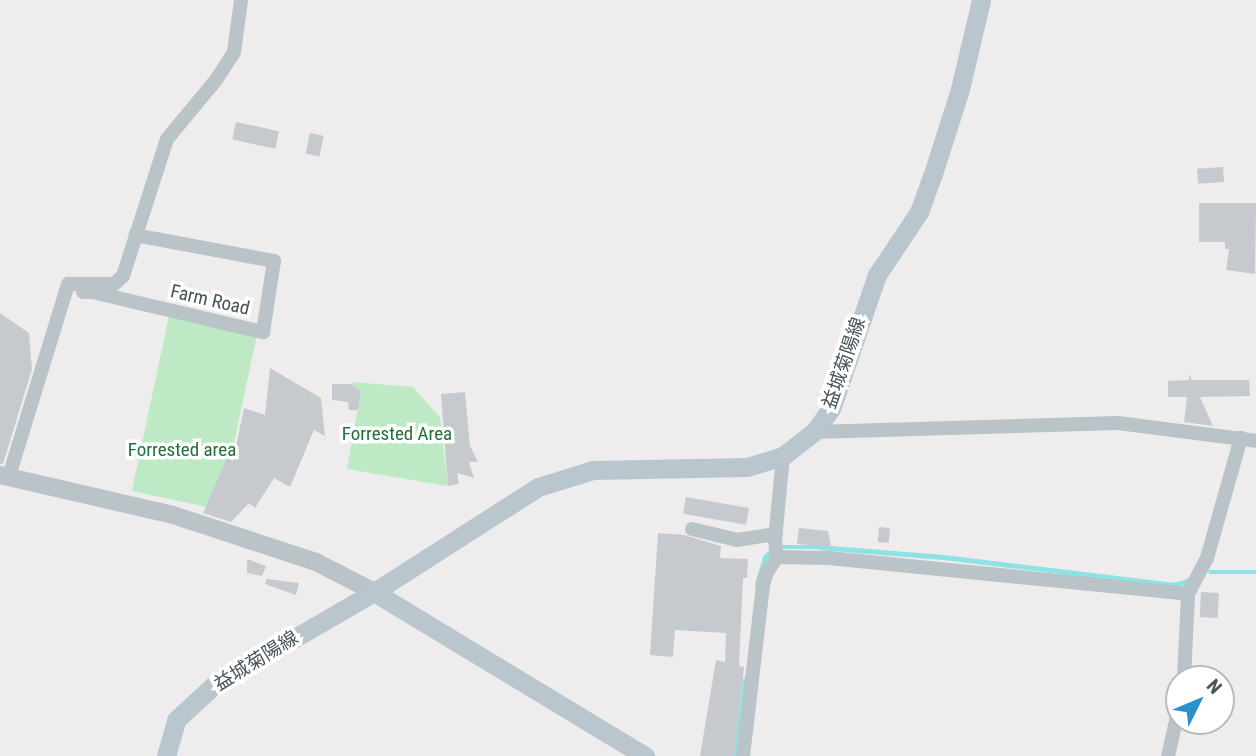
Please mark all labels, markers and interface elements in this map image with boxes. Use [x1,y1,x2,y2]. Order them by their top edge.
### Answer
street label: Farm Road [168,280,252,320]
street label: 益城菊陽線 [818,314,870,412]
park label: Forrested Area [342,423,452,445]
park label: Forrested area [128,439,236,461]
street label: 益城菊陽線 [210,626,302,696]
north arrow [1165,665,1235,735]
text: N [1202,675,1227,699]

